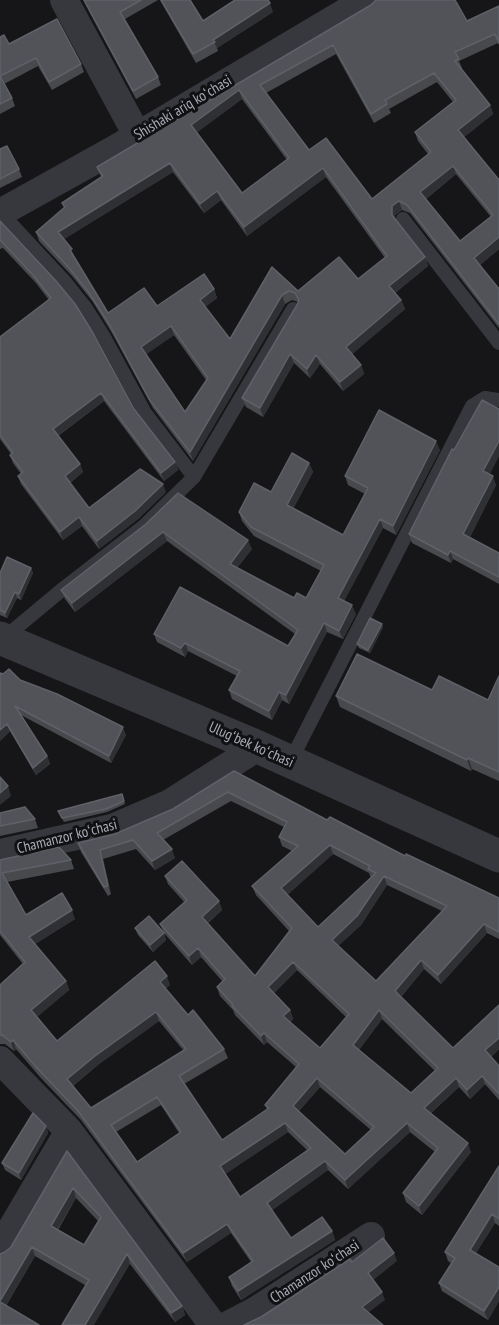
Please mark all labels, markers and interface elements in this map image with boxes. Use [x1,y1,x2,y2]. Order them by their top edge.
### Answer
street label: Shishaki ariq koʻchasi [131,72,235,144]
street label: Ulugʻbek koʻchasi [206,718,296,772]
street label: Chamanzor koʻchasi [15,816,119,858]
street label: Chamanzor koʻchasi [267,1237,363,1307]

